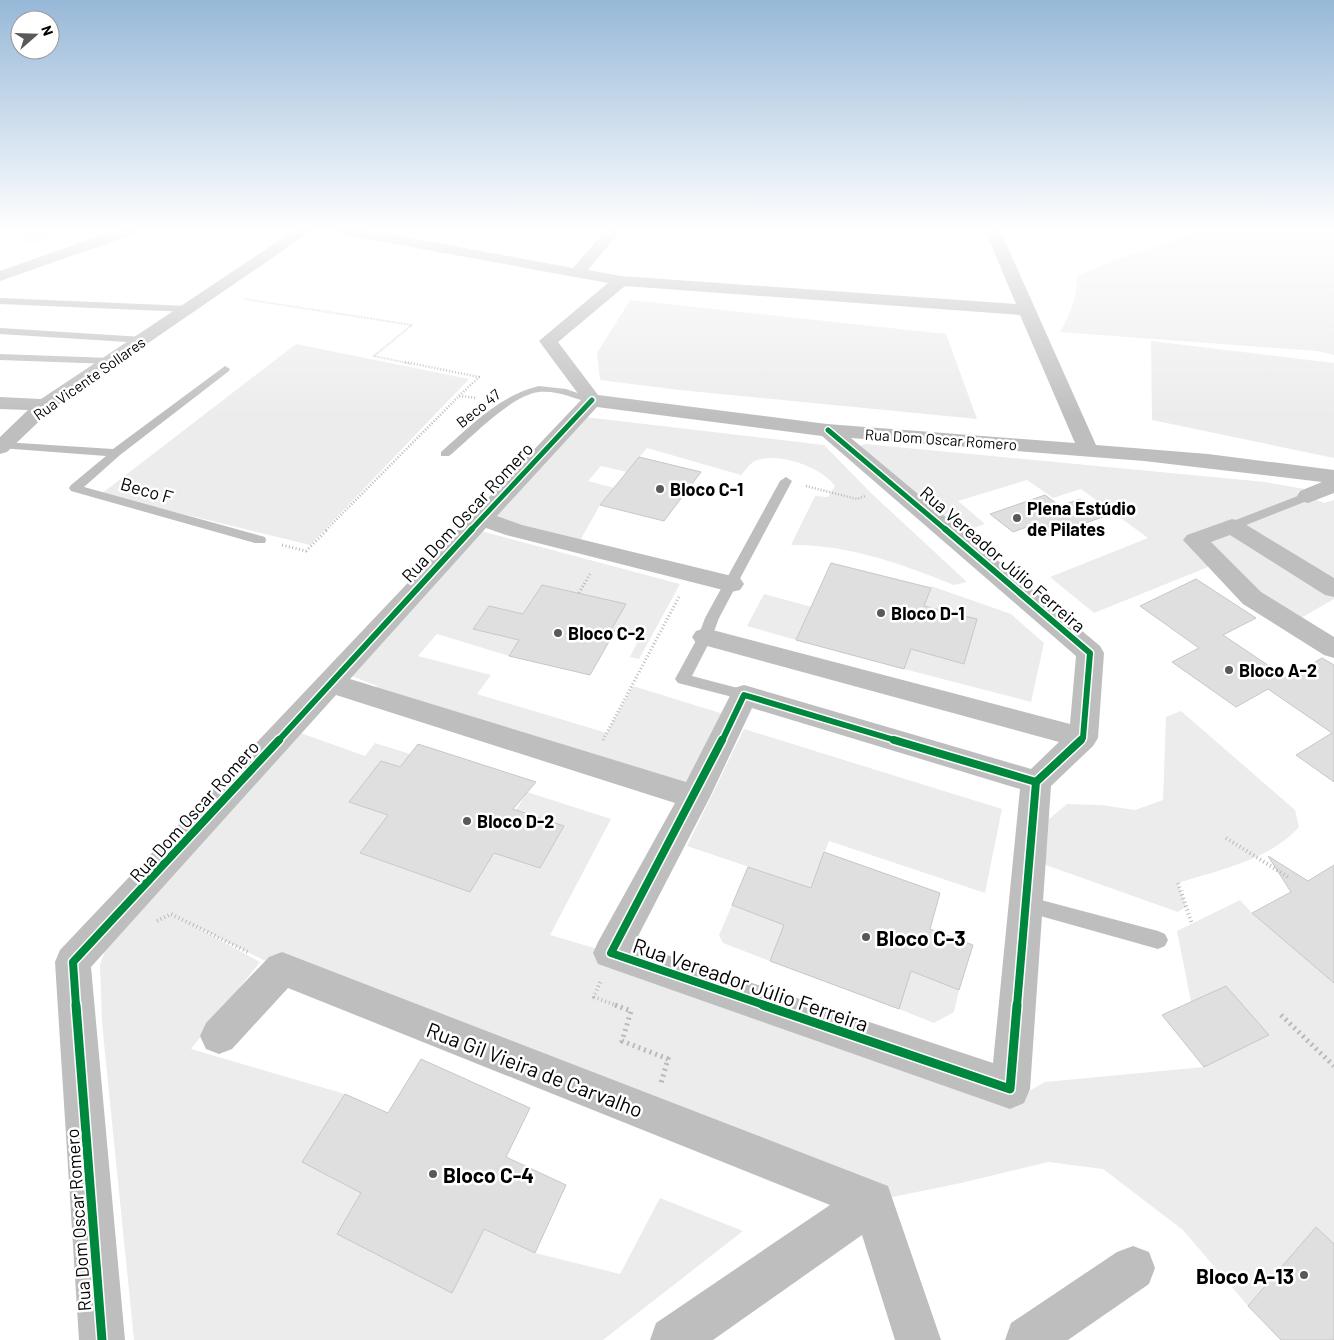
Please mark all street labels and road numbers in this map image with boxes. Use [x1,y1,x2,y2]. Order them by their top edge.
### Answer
street label: Rua Vicente Sollares [30,333,148,423]
street label: Beco 47 [452,385,504,431]
street label: Rua Dom Oscar Romero [864,425,1018,453]
street label: Rua Dom Oscar Romero [397,438,537,586]
street label: Beco F [118,472,176,508]
street label: Rua Vereador Júlio Ferreira [916,481,1090,637]
street label: Rua Dom Oscar Romero [125,736,263,886]
street label: Rua Vereador Júlio Ferreira [630,932,872,1036]
street label: Rua Gil Vieira de Carvalho [423,1016,647,1122]
street label: Rua Dom Oscar Romero [61,1128,95,1312]

